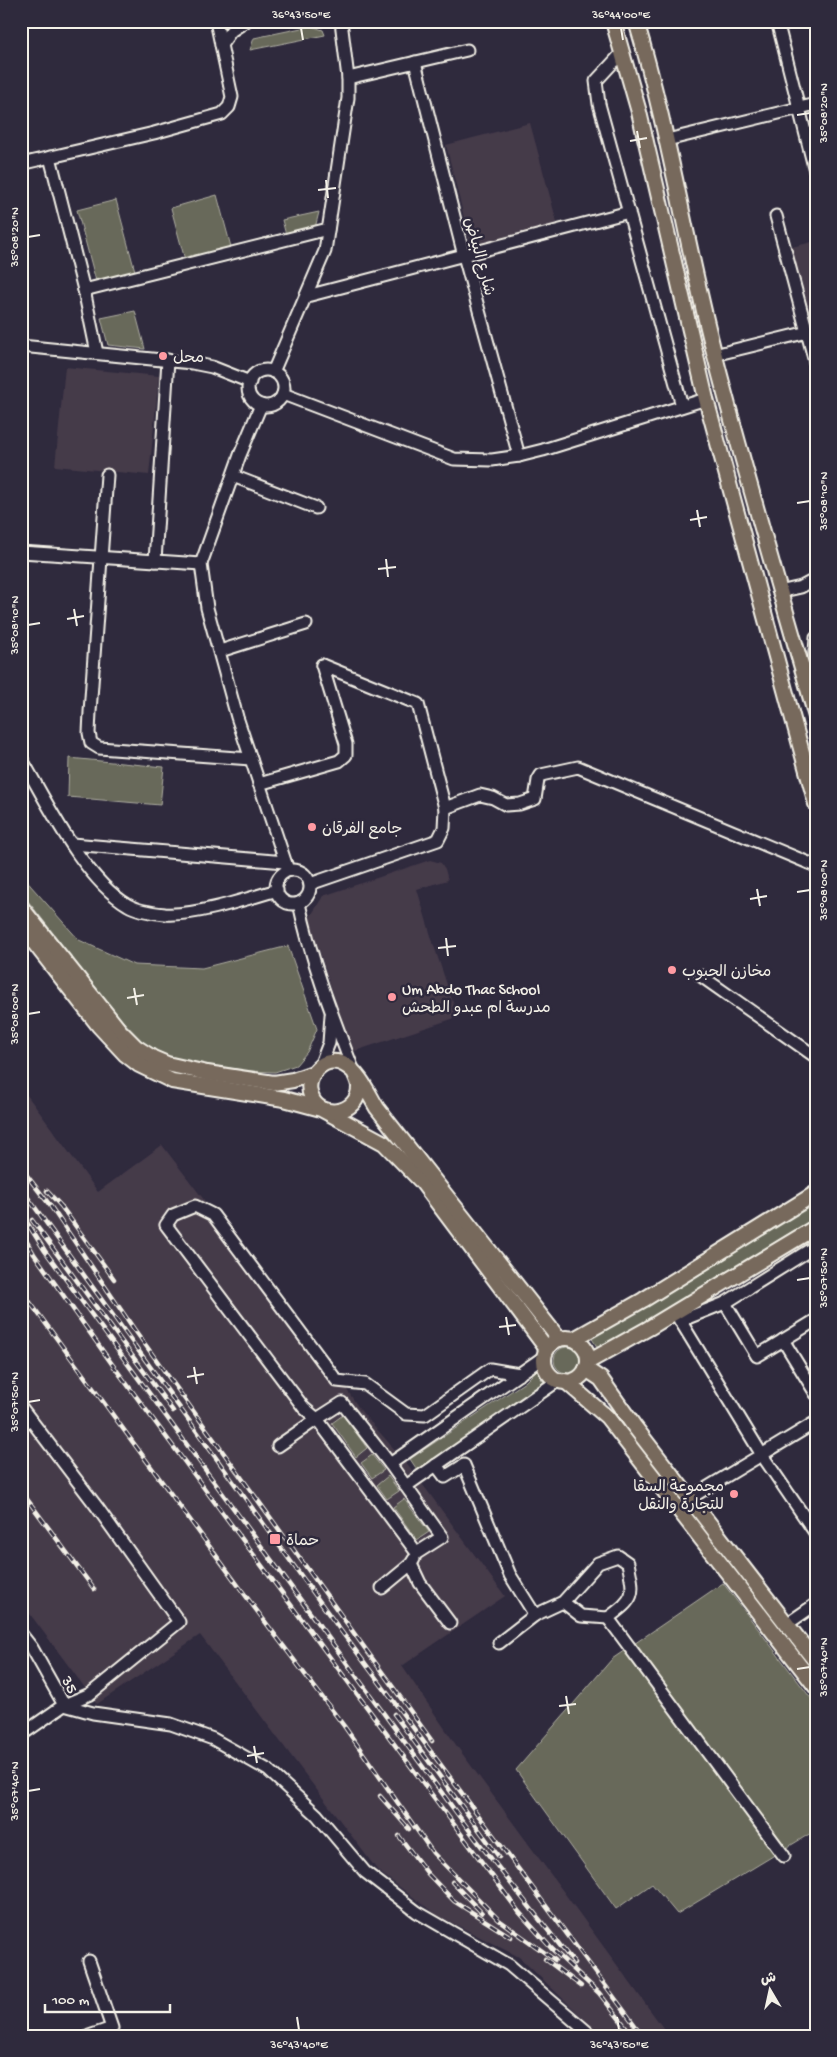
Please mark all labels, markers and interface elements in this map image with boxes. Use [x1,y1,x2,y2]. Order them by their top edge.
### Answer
text: 36°43'50"E [271,9,331,23]
text: 36°44'00"E [591,9,651,23]
text: 35°08'20"N [818,83,832,144]
text: 35°08'20"N [9,207,23,268]
street label: شارع البياض [458,216,497,298]
place label: محل [173,349,204,369]
marker: محل [157,350,169,362]
text: 35°08'10"N [818,471,832,531]
text: 35°08'10"N [9,595,23,655]
marker: جامع الفرقان [306,821,318,833]
place label: جامع الفرقان [322,821,402,840]
text: 35°08'00"N [818,859,832,921]
marker: مخازن الحبوب [666,964,678,976]
place label: مخازن الحبوب [682,964,771,983]
place label: Um Abdo Thac School مدرسة ام عبدو الطحش [402,982,551,1019]
text: 35°08'00"N [9,983,23,1045]
marker: Um Abdo Thac School مدرسة ام عبدو الطحش [386,991,398,1003]
text: 35°07'50"N [818,1248,832,1309]
text: 35°07'50"N [9,1372,23,1433]
place label: مجموعة السقا للتجارة والنقل [633,1478,724,1516]
marker: مجموعة السقا للتجارة والنقل [728,1488,740,1500]
marker: حماة [268,1532,282,1546]
place label: حماة [286,1533,319,1552]
text: 35°07'40"N [818,1637,832,1698]
street label: 35 [55,1673,80,1697]
text: 35°07'40"N [9,1761,23,1822]
north arrow [744,1964,794,2014]
text: ش [759,1970,777,1989]
scale bar [45,1982,170,2014]
text: 100 m [51,1992,90,2010]
text: 36°43'40"E [269,2039,328,2053]
text: 36°43'50"E [589,2039,649,2053]

